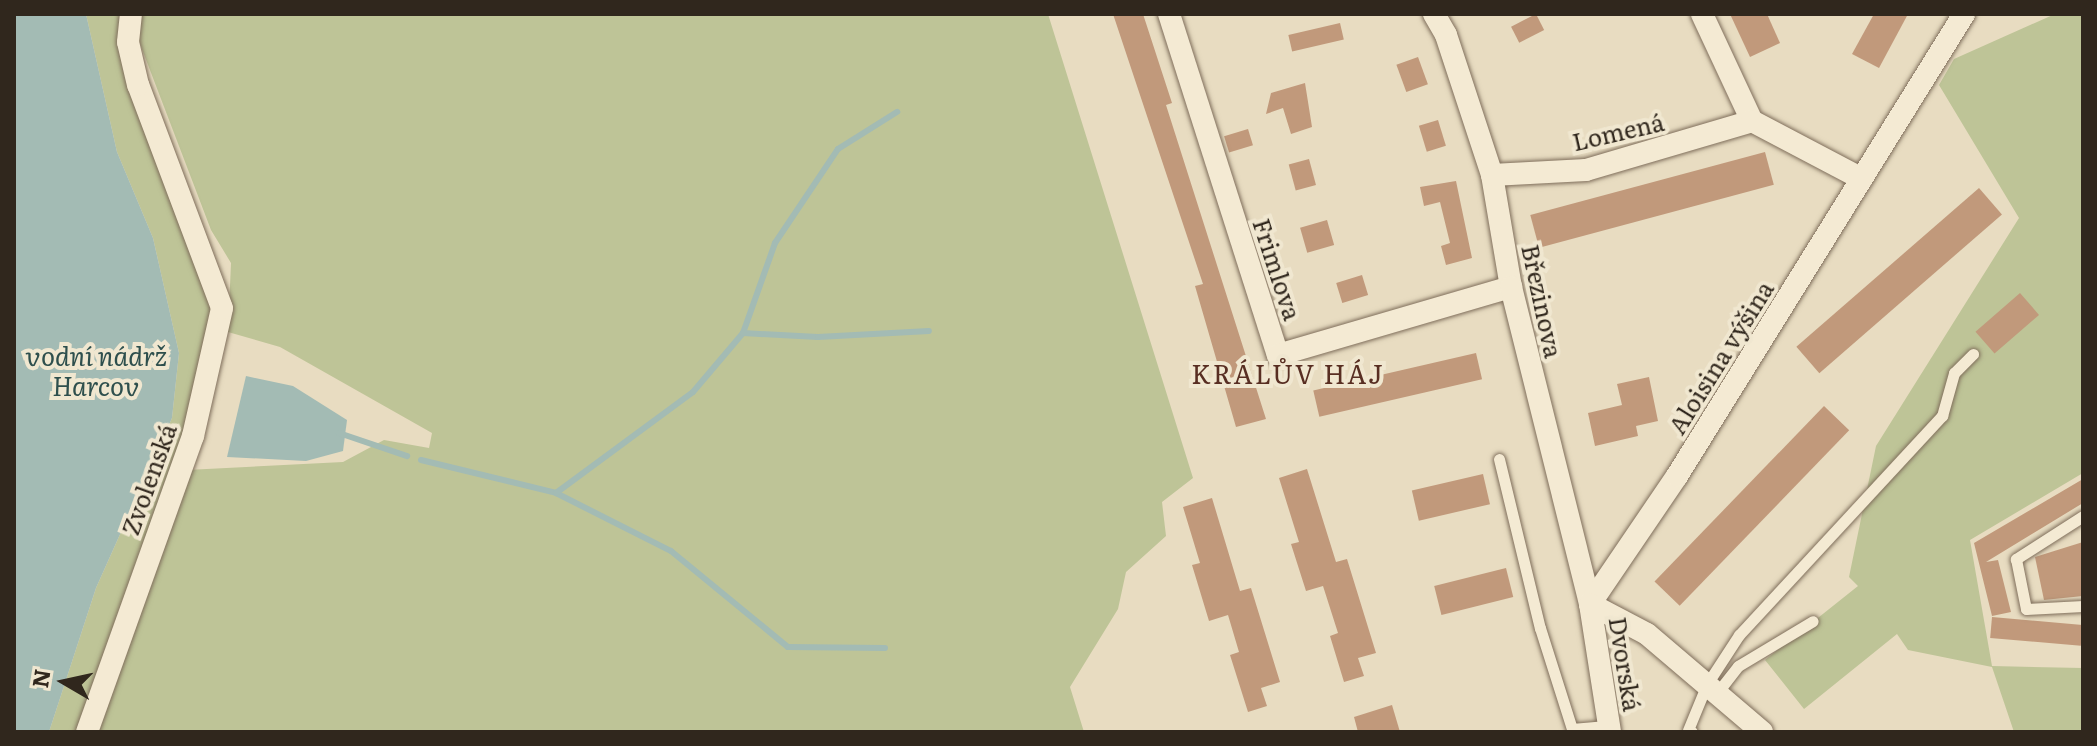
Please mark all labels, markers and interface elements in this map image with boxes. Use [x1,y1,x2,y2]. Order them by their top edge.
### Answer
street label: Lomená [1569,106,1667,156]
street label: Frimlova [1248,215,1308,323]
street label: Březinova [1517,242,1569,360]
street label: Aloisina výšina [1661,275,1779,439]
water label: vodní nádrž Harcov [25,339,167,400]
district label: KRÁLŮV HÁJ [1191,357,1385,389]
street label: Zvolenská [115,419,181,539]
street label: Dvorská [1604,615,1648,713]
north arrow [24,642,104,722]
text: N [22,666,58,690]

